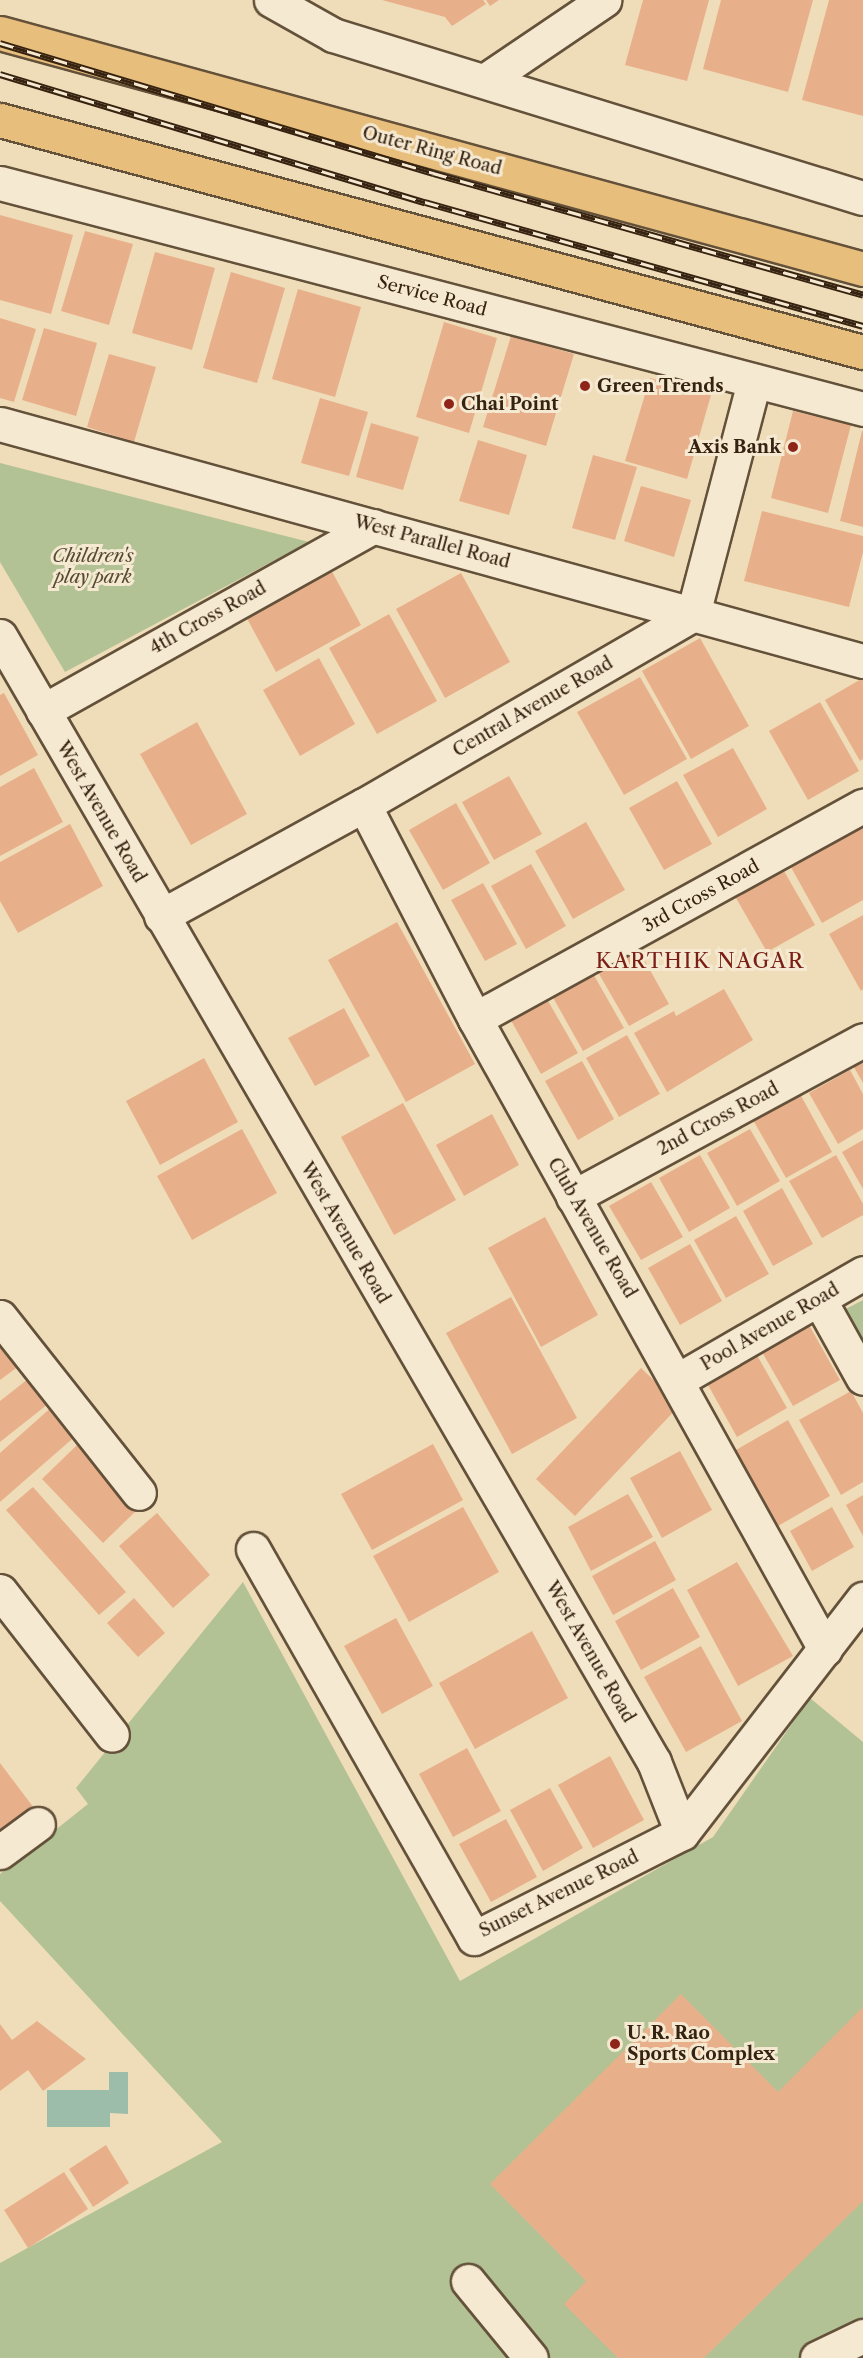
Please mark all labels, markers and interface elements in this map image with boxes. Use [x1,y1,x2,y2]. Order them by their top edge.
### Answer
street label: Outer Ring Road [360,122,504,180]
street label: Service Road [375,271,489,321]
place label: Green Trends [597,375,724,397]
marker: Green Trends [578,379,592,393]
place label: Chai Point [461,393,558,415]
marker: Chai Point [442,397,456,411]
place label: Axis Bank [688,436,781,458]
marker: Axis Bank [786,440,800,454]
street label: West Parallel Road [352,511,512,573]
park label: Children's play park [52,546,134,588]
street label: 4th Cross Road [146,577,270,659]
street label: Central Avenue Road [449,652,617,762]
street label: West Avenue Road [52,737,150,887]
street label: 3rd Cross Road [639,855,763,937]
district label: KARTHIK NAGAR [595,948,805,974]
street label: 2nd Cross Road [653,1078,783,1160]
street label: Club Avenue Road [543,1154,641,1302]
street label: West Avenue Road [296,1158,394,1308]
street label: Pool Avenue Road [697,1278,843,1376]
street label: West Avenue Road [541,1577,639,1727]
street label: Sunset Avenue Road [475,1846,643,1942]
place label: U. R. Rao Sports Complex [627,2023,775,2066]
marker: U. R. Rao Sports Complex [608,2037,622,2051]

